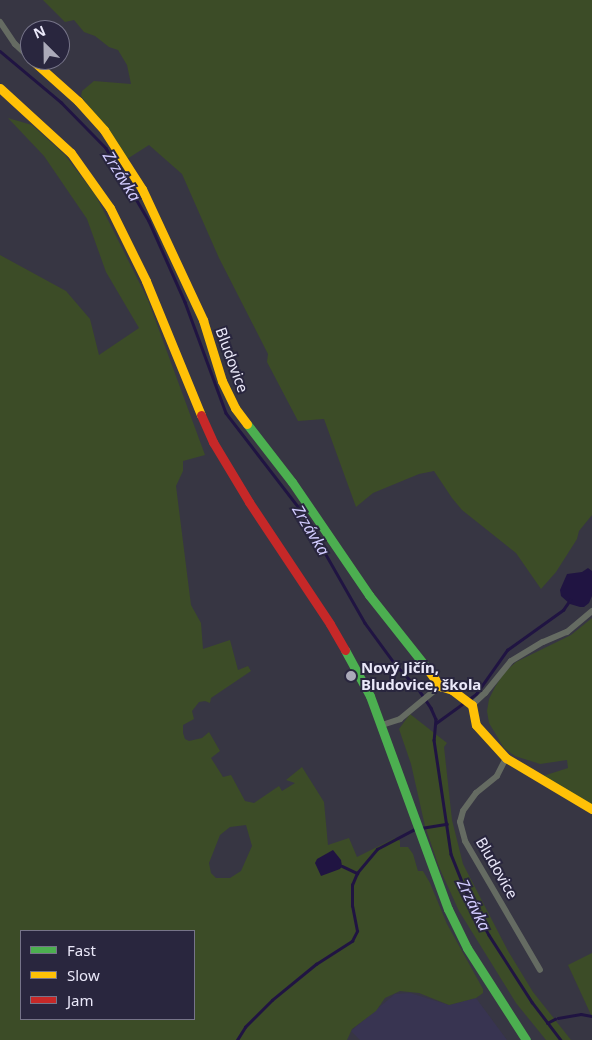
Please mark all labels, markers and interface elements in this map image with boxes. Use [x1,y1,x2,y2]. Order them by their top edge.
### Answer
north arrow [20,20,70,70]
text: N [30,21,48,43]
water label: Zrzávka [99,147,145,205]
street label: Bludovice [212,325,252,395]
water label: Zrzávka [288,501,334,559]
place label: Nový Jičín, Bludovice, škola [361,658,481,693]
marker: Nový Jičín, Bludovice, škola [345,670,357,682]
street label: Bludovice [472,834,522,902]
water label: Zrzávka [453,876,495,934]
legend [20,930,195,1020]
text: Fast [67,940,96,960]
text: Slow [67,965,100,985]
text: Jam [67,990,94,1010]

